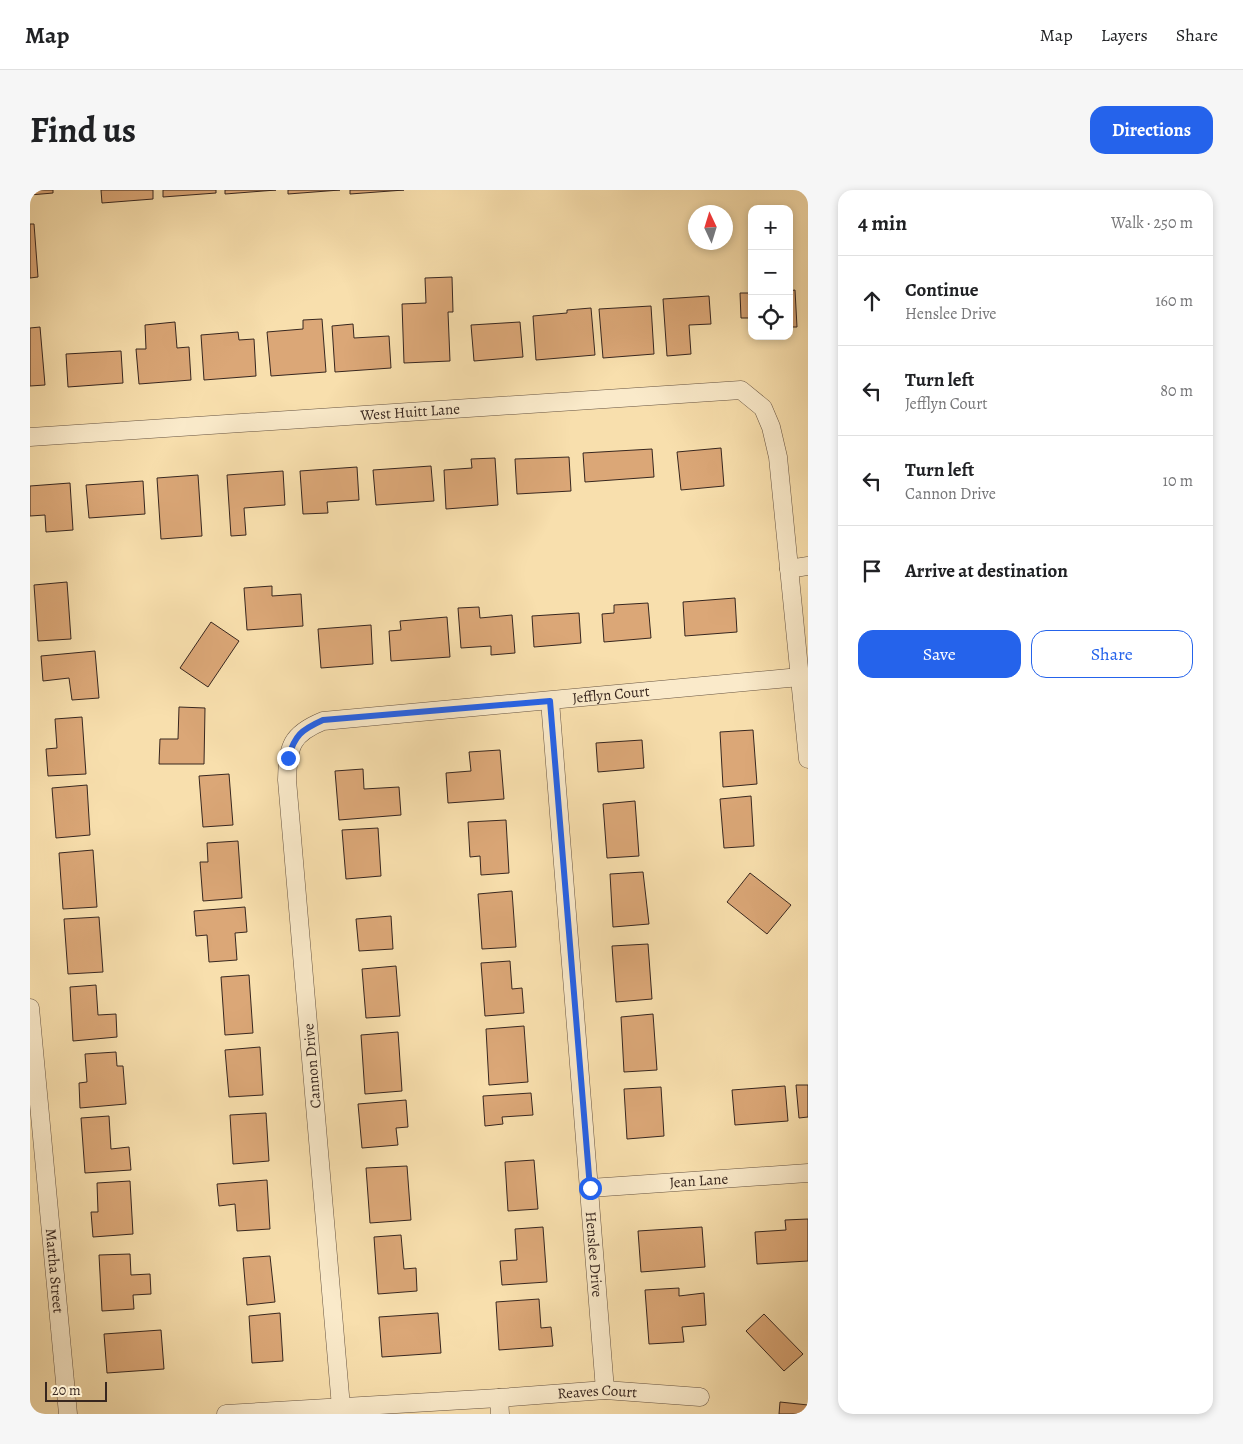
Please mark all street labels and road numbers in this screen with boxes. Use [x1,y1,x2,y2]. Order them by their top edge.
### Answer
street label: West Huitt Lane [359,399,461,425]
street label: Jefflyn Court [571,681,650,708]
street label: Cannon Drive [298,1022,326,1109]
street label: Jean Lane [669,1169,729,1193]
street label: Henslee Drive [581,1211,608,1298]
street label: Martha Street [41,1228,69,1314]
street label: Reaves Court [557,1380,638,1404]

